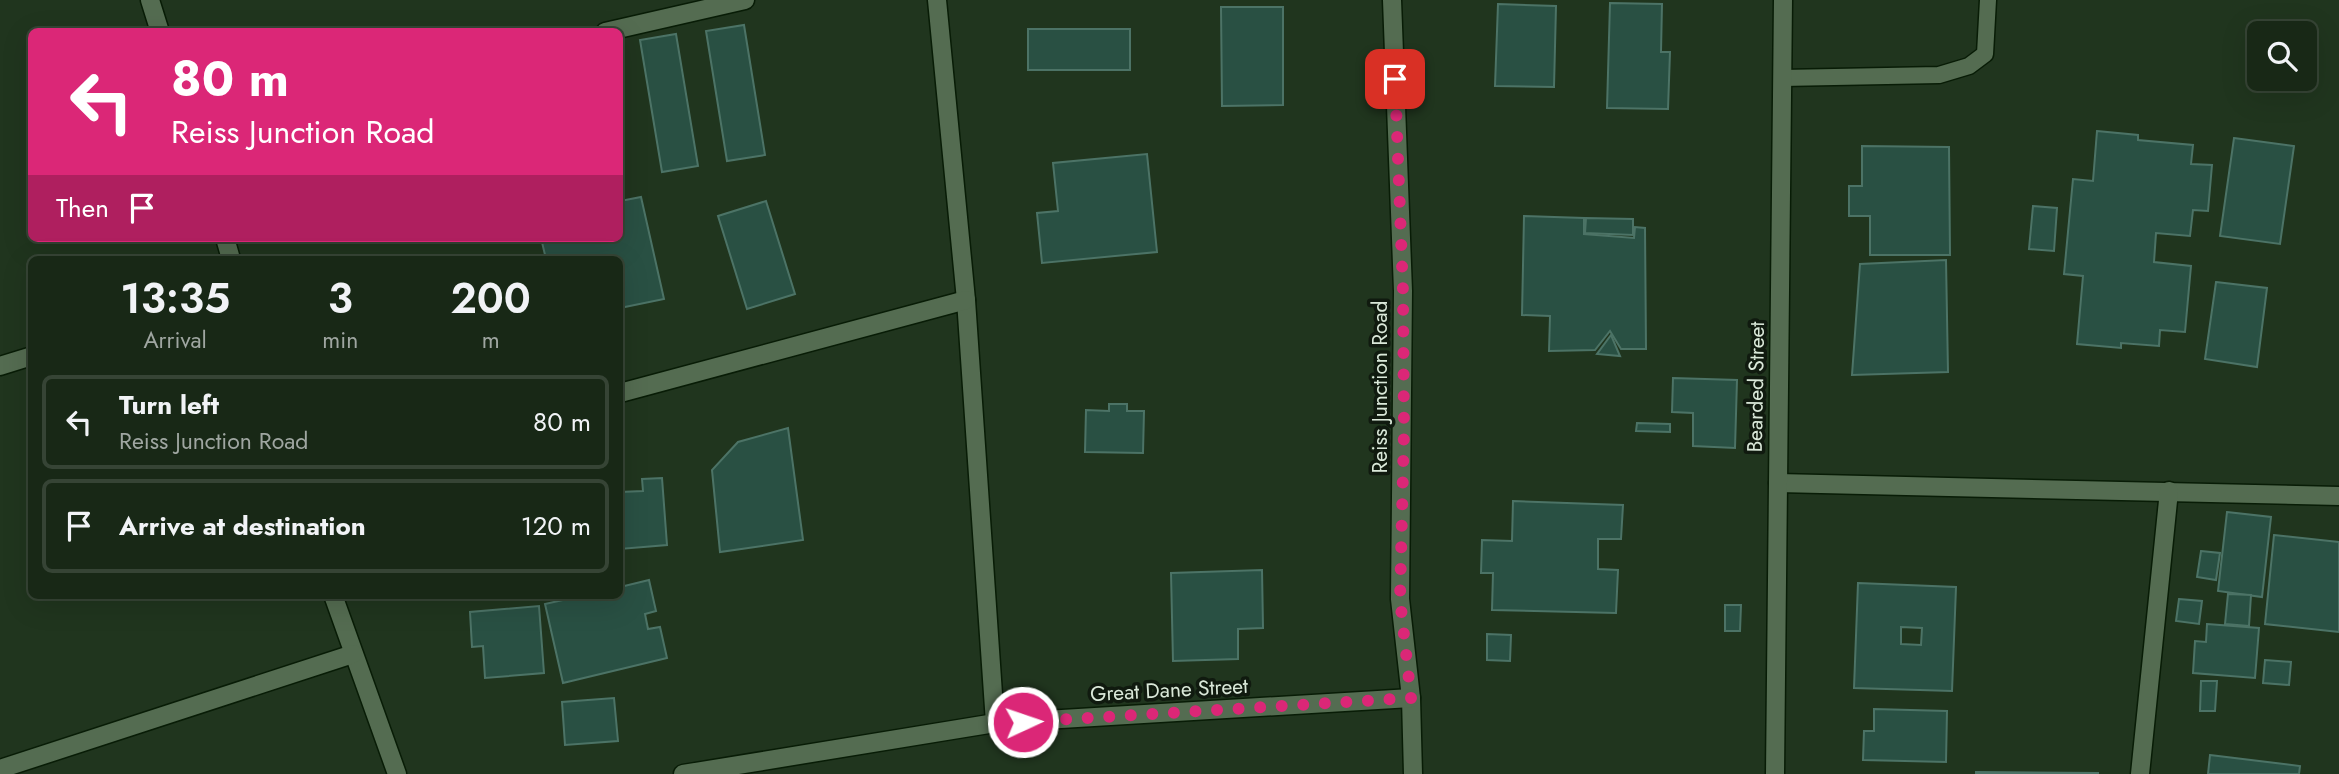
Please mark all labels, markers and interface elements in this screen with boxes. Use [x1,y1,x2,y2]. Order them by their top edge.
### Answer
map controls [2247,21,2317,91]
button: search [2247,21,2317,91]
text: 80 m [171,44,289,114]
pin [1365,49,1425,109]
icon: left [56,56,147,147]
icon: arrive [1376,60,1414,98]
text: Reiss Junction Road [171,109,435,155]
text: Then [56,189,109,227]
icon: arrive [123,189,161,227]
text: 13:35 [120,268,230,329]
text: 3 [328,268,353,329]
text: 200 [450,268,531,329]
street label: Reiss Junction Road [1365,301,1395,473]
street label: Bearded Street [1740,321,1772,453]
text: Arrival [143,323,207,357]
text: min [322,323,358,357]
text: m [482,323,500,357]
text: Turn left [119,386,219,424]
icon: left [60,403,98,441]
text: 80 m [533,403,591,441]
text: Reiss Junction Road [119,424,308,458]
icon: arrive [60,507,98,545]
text: Arrive at destination [119,507,366,545]
text: 120 m [521,507,591,545]
street label: Great Dane Street [1089,671,1249,709]
position arrow [986,685,1060,759]

